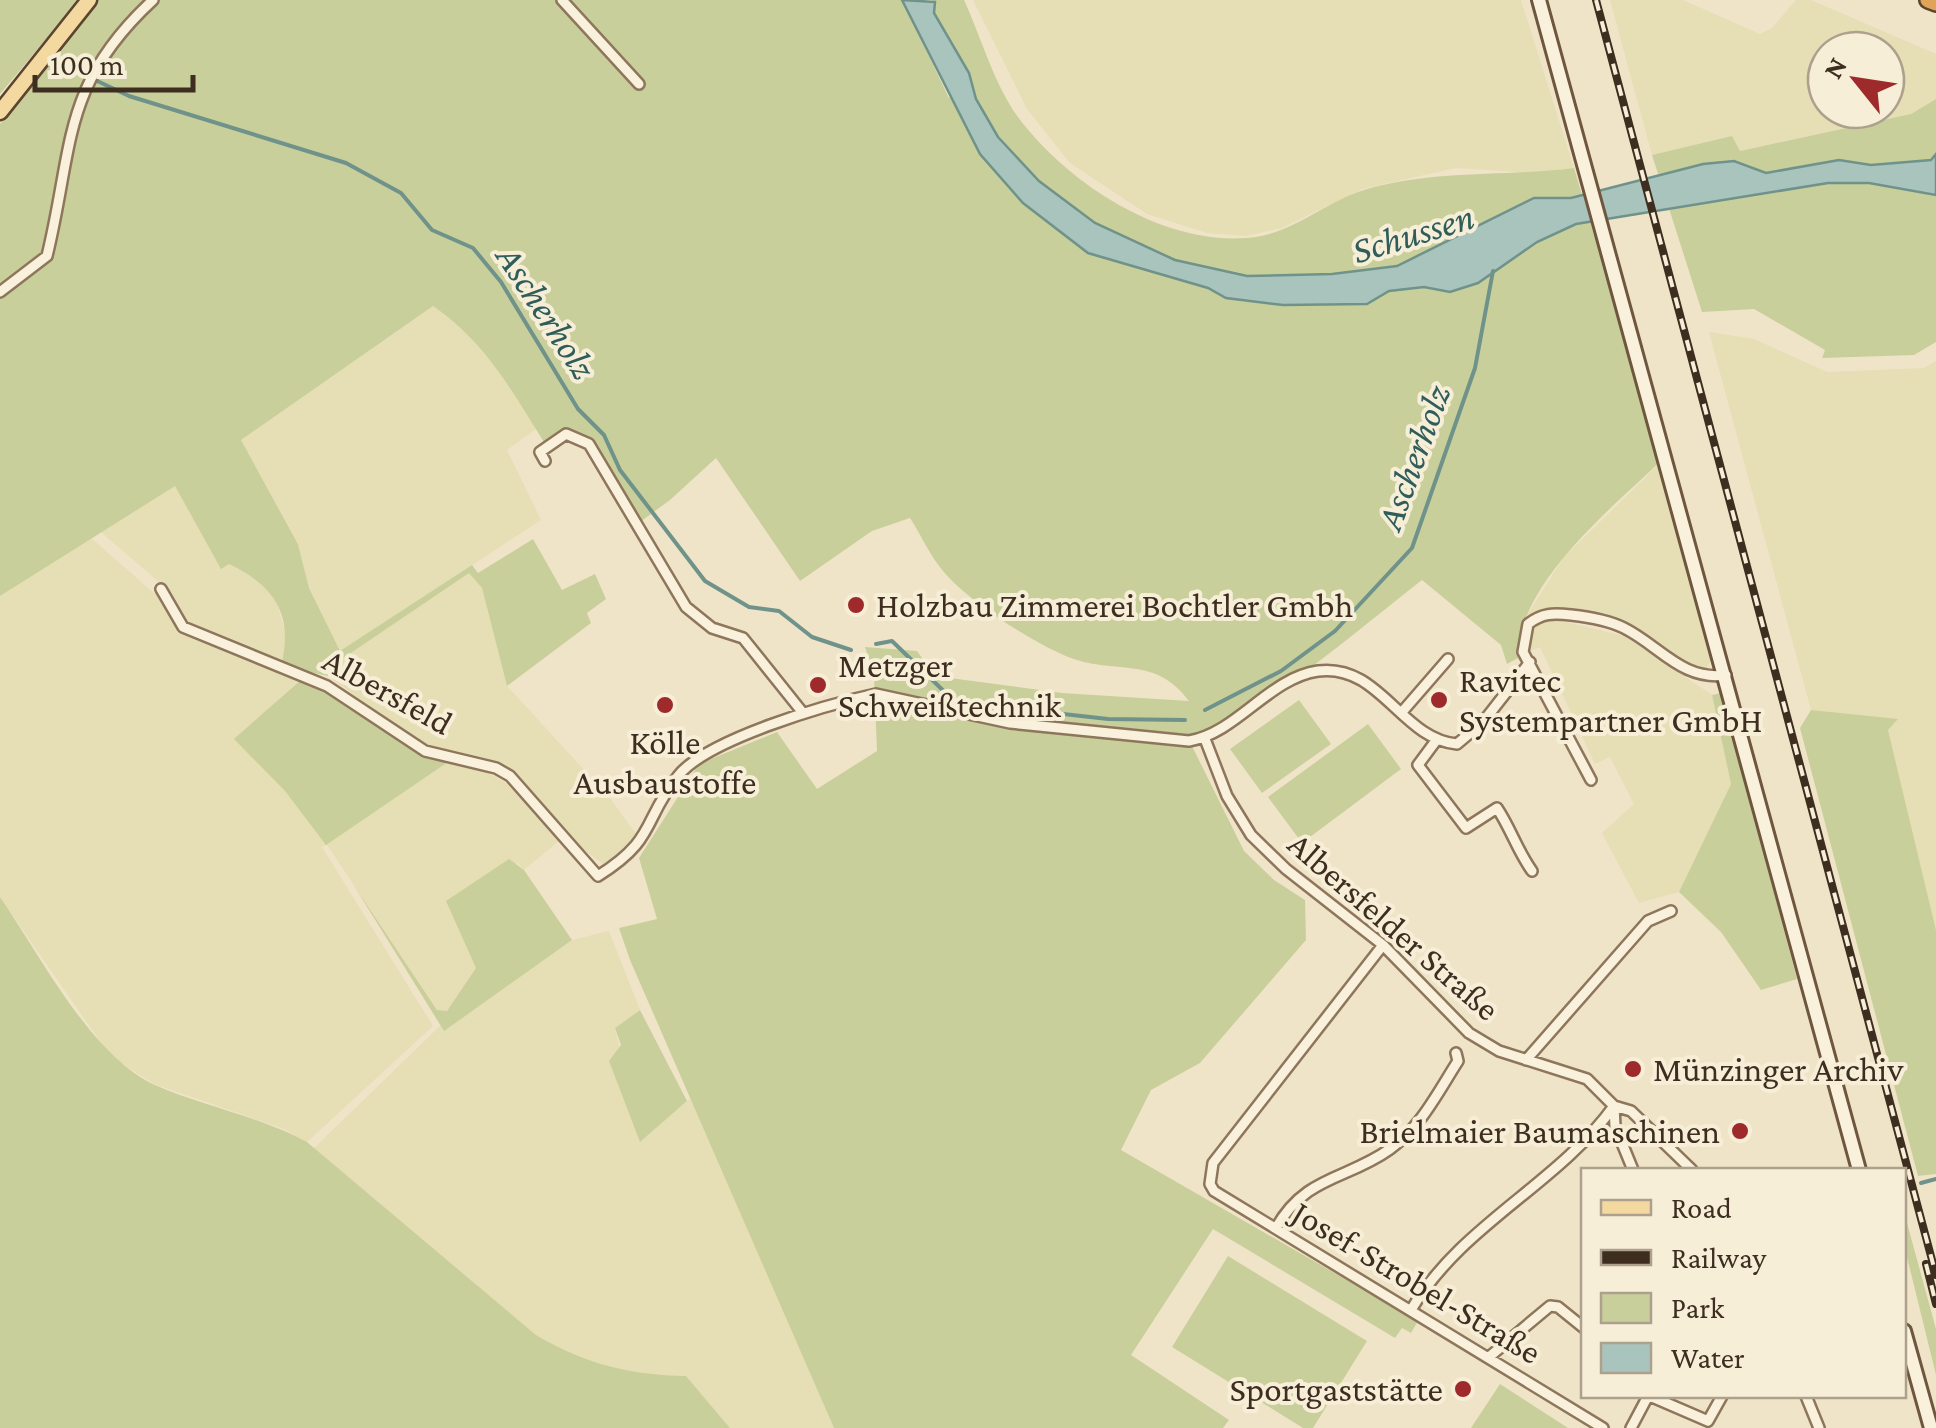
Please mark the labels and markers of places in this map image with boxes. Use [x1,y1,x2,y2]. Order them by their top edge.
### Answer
place label: Holzbau Zimmerei Bochtler Gmbh [876,586,1354,625]
marker: Holzbau Zimmerei Bochtler Gmbh [845,594,867,616]
place label: Metzger Schweißtechnik [838,646,1062,725]
place label: Ravitec Systempartner GmbH [1459,661,1762,740]
marker: Metzger Schweißtechnik [807,674,829,696]
marker: Ravitec Systempartner GmbH [1428,689,1450,711]
marker: Kölle Ausbaustoffe [654,694,676,716]
place label: Kölle Ausbaustoffe [574,723,756,802]
place label: Münzinger Archiv [1653,1050,1904,1089]
marker: Münzinger Archiv [1622,1058,1644,1080]
place label: Brielmaier Baumaschinen [1360,1112,1720,1151]
marker: Brielmaier Baumaschinen [1729,1120,1751,1142]
place label: Sportgaststätte [1230,1370,1443,1409]
marker: Sportgaststätte [1452,1378,1474,1400]

